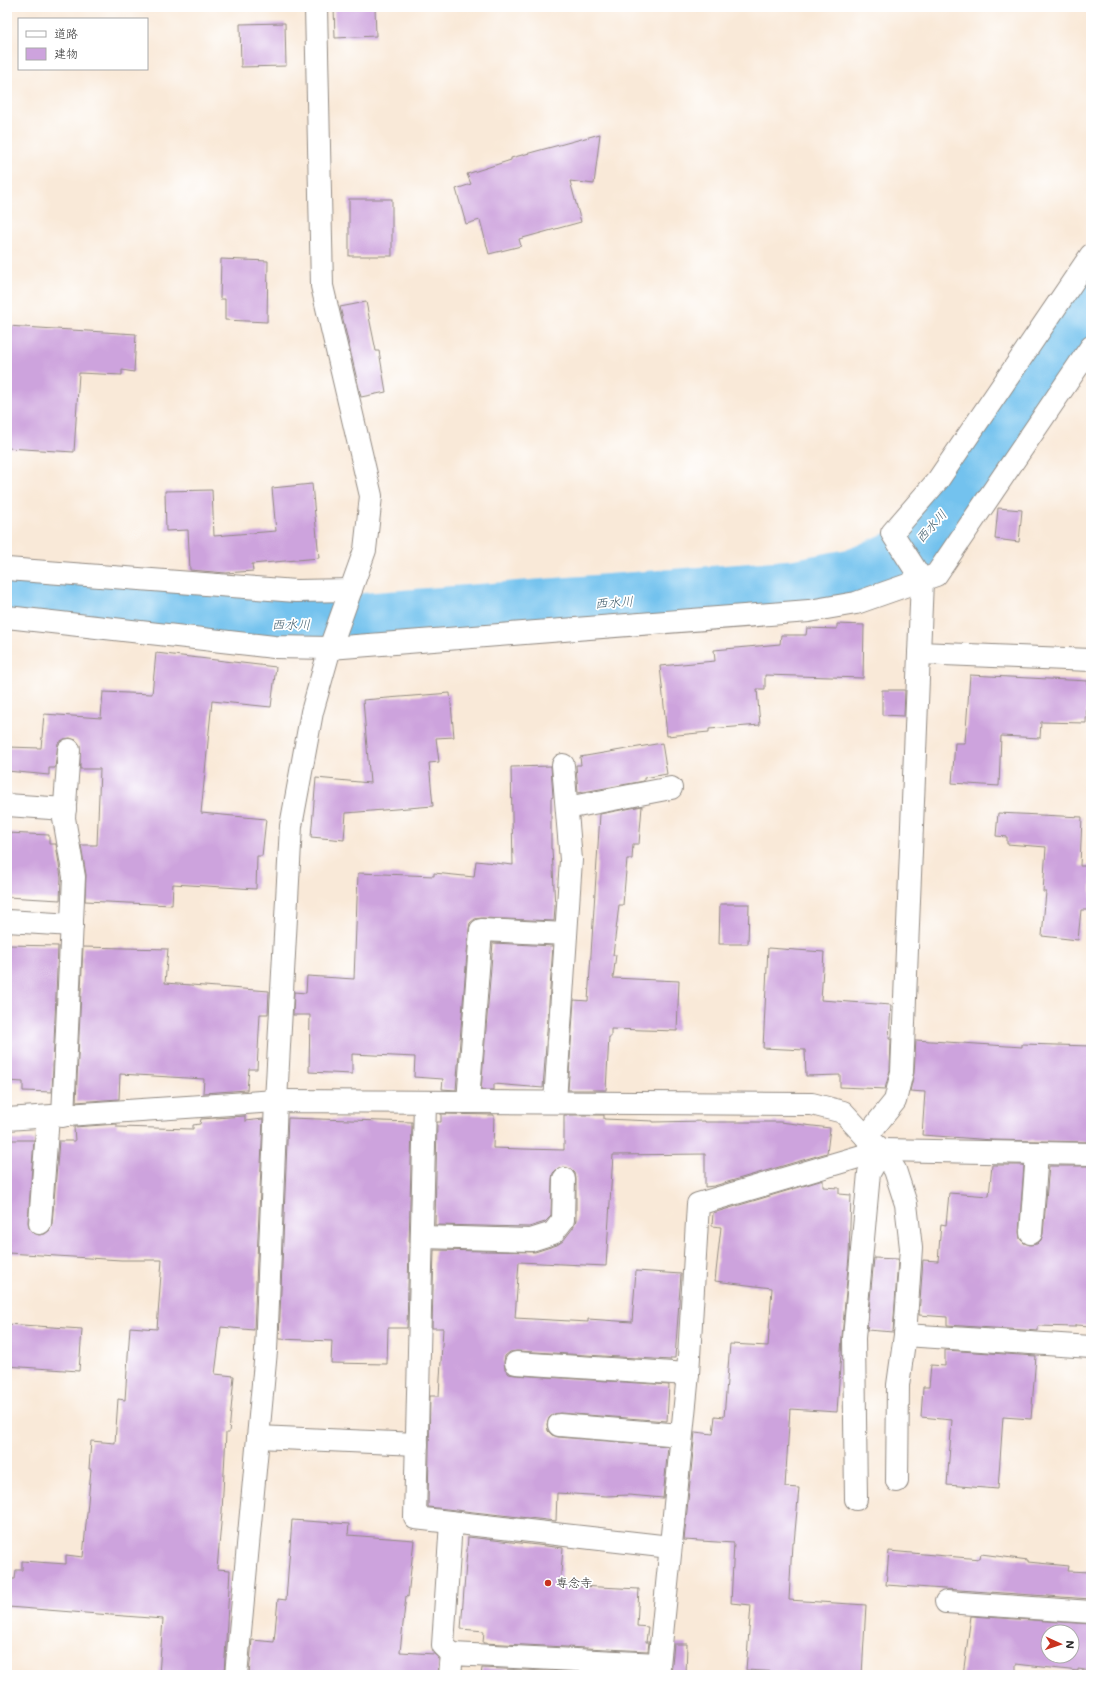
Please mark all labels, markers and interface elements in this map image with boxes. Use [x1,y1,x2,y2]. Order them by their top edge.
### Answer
legend [18,18,148,70]
text: 道路 [54,25,78,41]
text: 建物 [54,45,78,61]
water label: 西水川 [911,505,950,546]
water label: 西水川 [594,592,634,611]
water label: 西水川 [271,615,311,632]
place label: 専念寺 [556,1574,592,1590]
marker: 専念寺 [543,1578,553,1588]
north arrow [1040,1624,1080,1664]
text: N [1063,1640,1078,1649]

